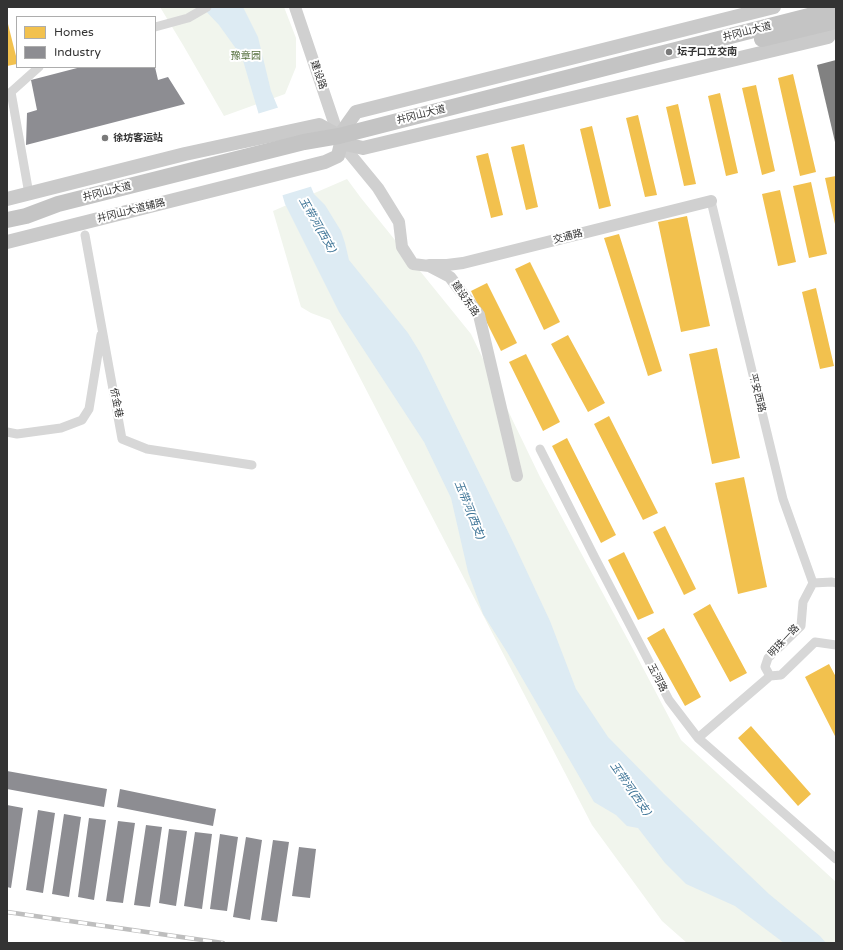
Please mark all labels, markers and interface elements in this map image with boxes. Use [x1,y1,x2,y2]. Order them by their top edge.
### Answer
legend [16,16,156,68]
street label: 井冈山大道 [721,20,773,44]
text: Homes [54,25,94,39]
text: Industry [54,45,101,59]
place label: 坛子口立交南 [677,46,737,58]
marker: 坛子口立交南 [664,47,674,57]
park label: 豫章园 [231,50,261,62]
street label: 建设路 [307,59,329,91]
street label: 井冈山大道 [395,103,447,127]
place label: 徐坊客运站 [113,132,163,144]
marker: 徐坊客运站 [100,133,110,143]
street label: 井冈山大道 [81,180,133,204]
water label: 玉带河(西支) [296,195,338,255]
street label: 井冈山大道辅路 [96,197,166,225]
street label: 交通路 [552,228,584,246]
street label: 建设东路 [449,279,481,319]
street label: 平安西路 [746,372,768,414]
street label: 侨金巷 [107,387,125,419]
water label: 玉带河(西支) [451,479,487,541]
street label: 明珠一路 [766,622,802,660]
street label: 玉河路 [645,662,669,694]
water label: 玉带河(西支) [607,760,653,818]

